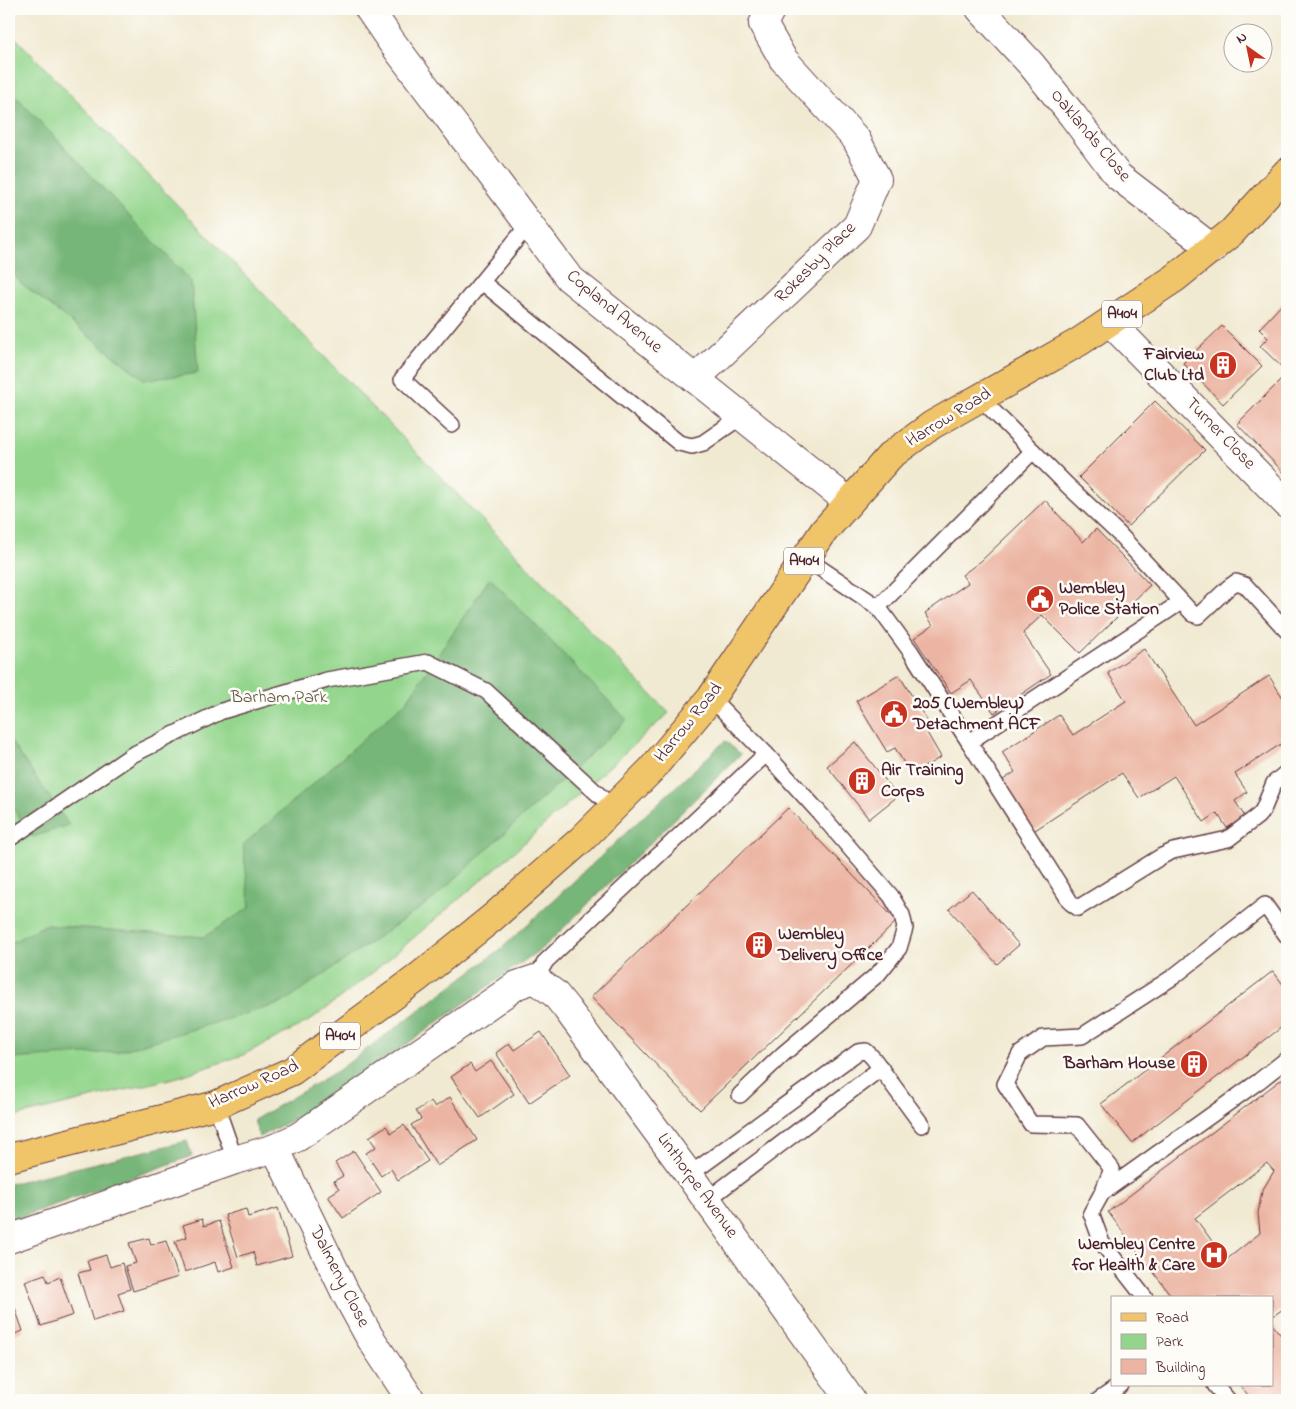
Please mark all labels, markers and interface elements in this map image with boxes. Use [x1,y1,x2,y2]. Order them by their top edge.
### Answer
north arrow [1224,22,1274,72]
text: N [1232,27,1251,50]
street label: Oaklands Close [1043,84,1137,189]
street label: Rokesby Place [769,216,863,310]
street label: Copland Avenue [560,264,668,361]
road number: A404 [1102,300,1142,328]
place label: Fairview Club Ltd [1143,342,1205,389]
building icon: Fairview Club Ltd [1208,350,1238,380]
street label: Harrow Road [901,381,997,455]
street label: Turner Close [1179,392,1262,477]
road number: A404 [784,548,824,574]
place label: Wembley Police Station [1059,576,1159,623]
public building icon: Wembley Police Station [1025,584,1055,614]
street label: Harrow Road [649,677,729,769]
park label: Barham Park [230,685,327,711]
place label: 205 (Wembley) Detachment ACF [912,691,1041,738]
public building icon: 205 (Wembley) Detachment ACF [879,699,909,729]
place label: Air Training Corps [881,758,963,805]
building icon: Air Training Corps [847,766,877,796]
place label: Wembley Delivery Office [777,922,884,970]
building icon: Wembley Delivery Office [744,930,774,960]
road number: A404 [320,1022,360,1050]
building icon: Barham House [1179,1049,1209,1079]
place label: Barham House [1063,1051,1176,1077]
street label: Harrow Road [205,1054,303,1116]
street label: Linthorpe Avenue [650,1128,745,1245]
street label: Dalmeny Close [302,1221,376,1333]
place label: Wembley Centre for Health & Care [1071,1232,1196,1279]
hospital icon: Wembley Centre for Health & Care [1199,1240,1229,1270]
legend [1111,1296,1274,1386]
text: Road [1156,1307,1189,1329]
text: Park [1156,1331,1184,1353]
text: Building [1155,1357,1205,1380]

